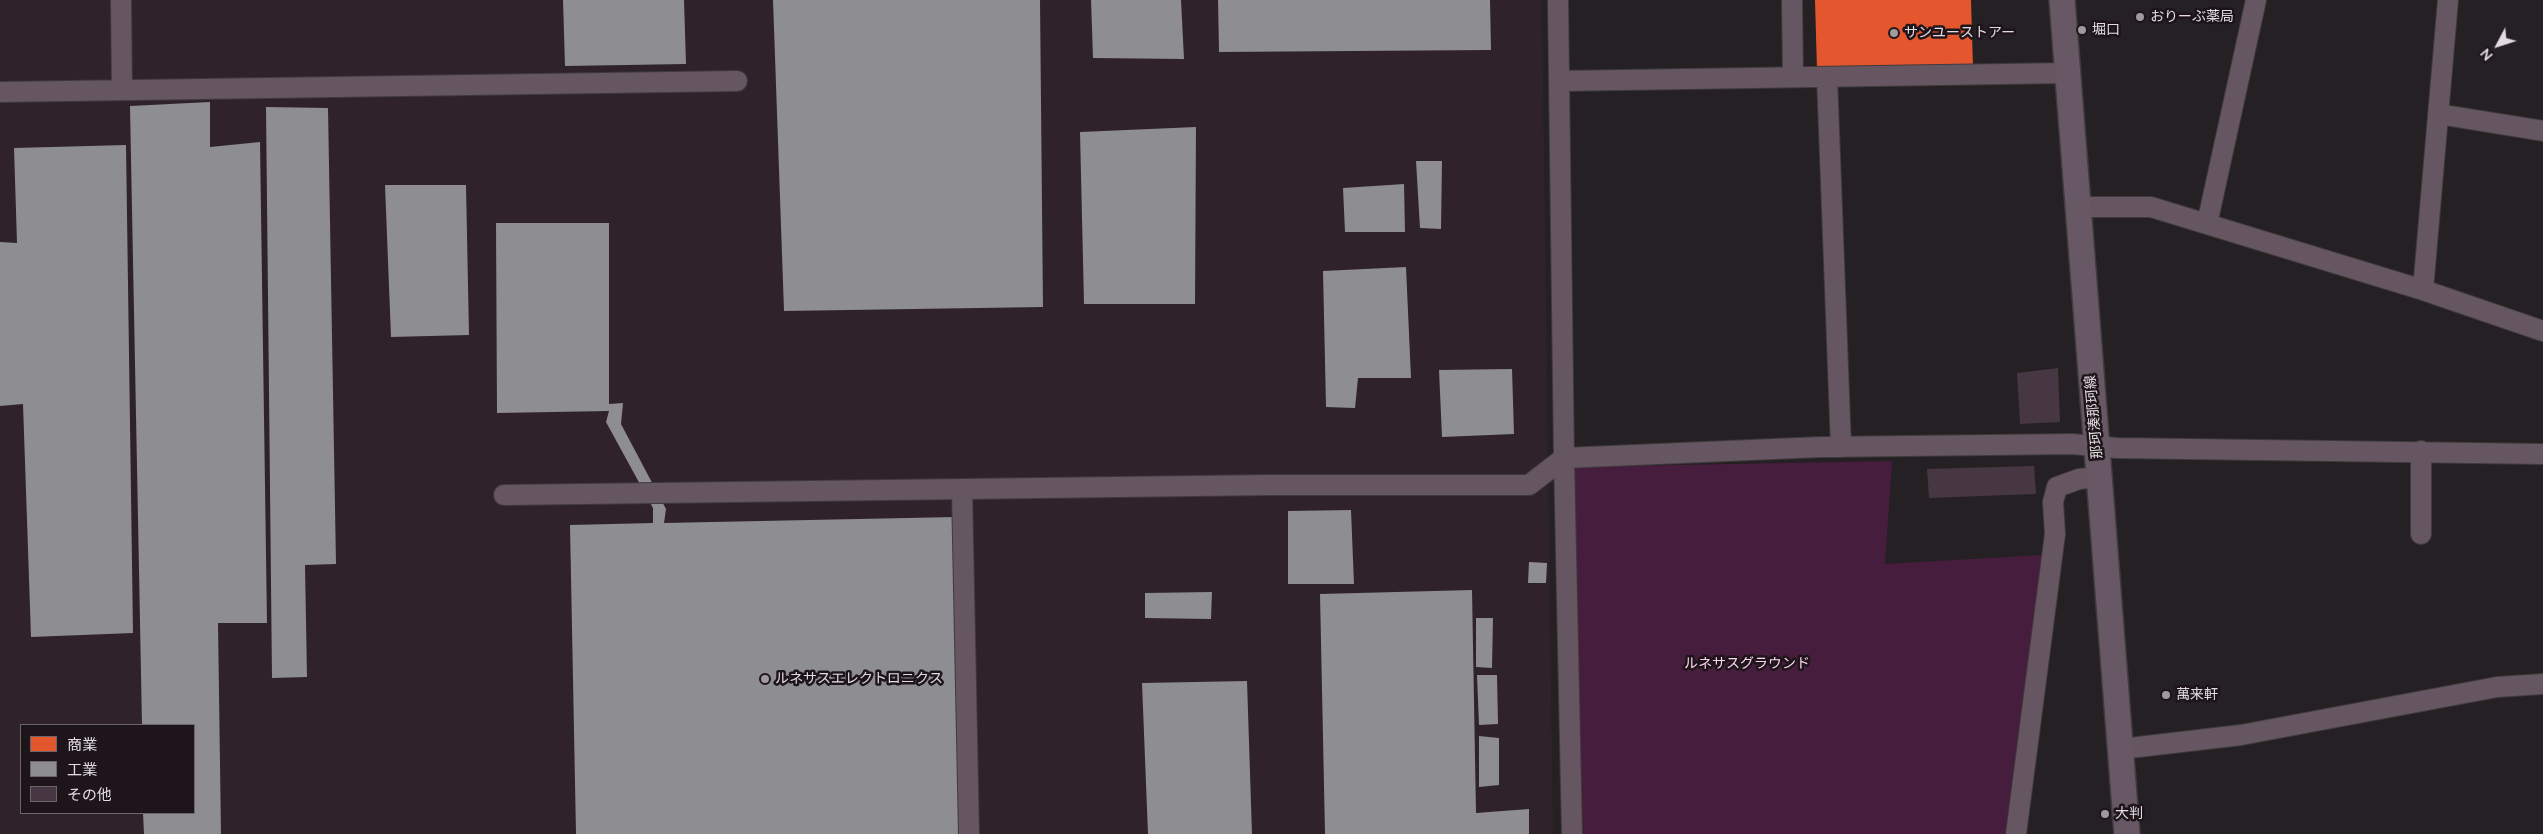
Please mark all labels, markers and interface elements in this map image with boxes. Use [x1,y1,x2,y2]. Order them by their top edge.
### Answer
place label: おりーぶ薬局 [2150,9,2234,25]
marker: おりーぶ薬局 [2134,11,2146,23]
north arrow [2473,20,2523,70]
place label: 堀口 [2092,22,2120,38]
marker: 堀口 [2076,24,2088,36]
place label: サンユーストアー [1904,25,2015,41]
marker: サンユーストアー [1888,27,1900,39]
text: N [2476,45,2497,64]
street label: 那珂湊那珂線 [2082,374,2106,460]
park label: ルネサスグラウンド [1684,656,1810,672]
place label: ルネサスエレクトロニクス [775,671,943,687]
marker: ルネサスエレクトロニクス [759,673,771,685]
place label: 萬来軒 [2176,687,2218,703]
marker: 萬来軒 [2160,689,2172,701]
legend [20,724,195,814]
text: 商業 [67,735,97,754]
text: 工業 [67,760,97,779]
text: その他 [67,785,112,804]
place label: 大判 [2115,806,2143,822]
marker: 大判 [2099,808,2111,820]

